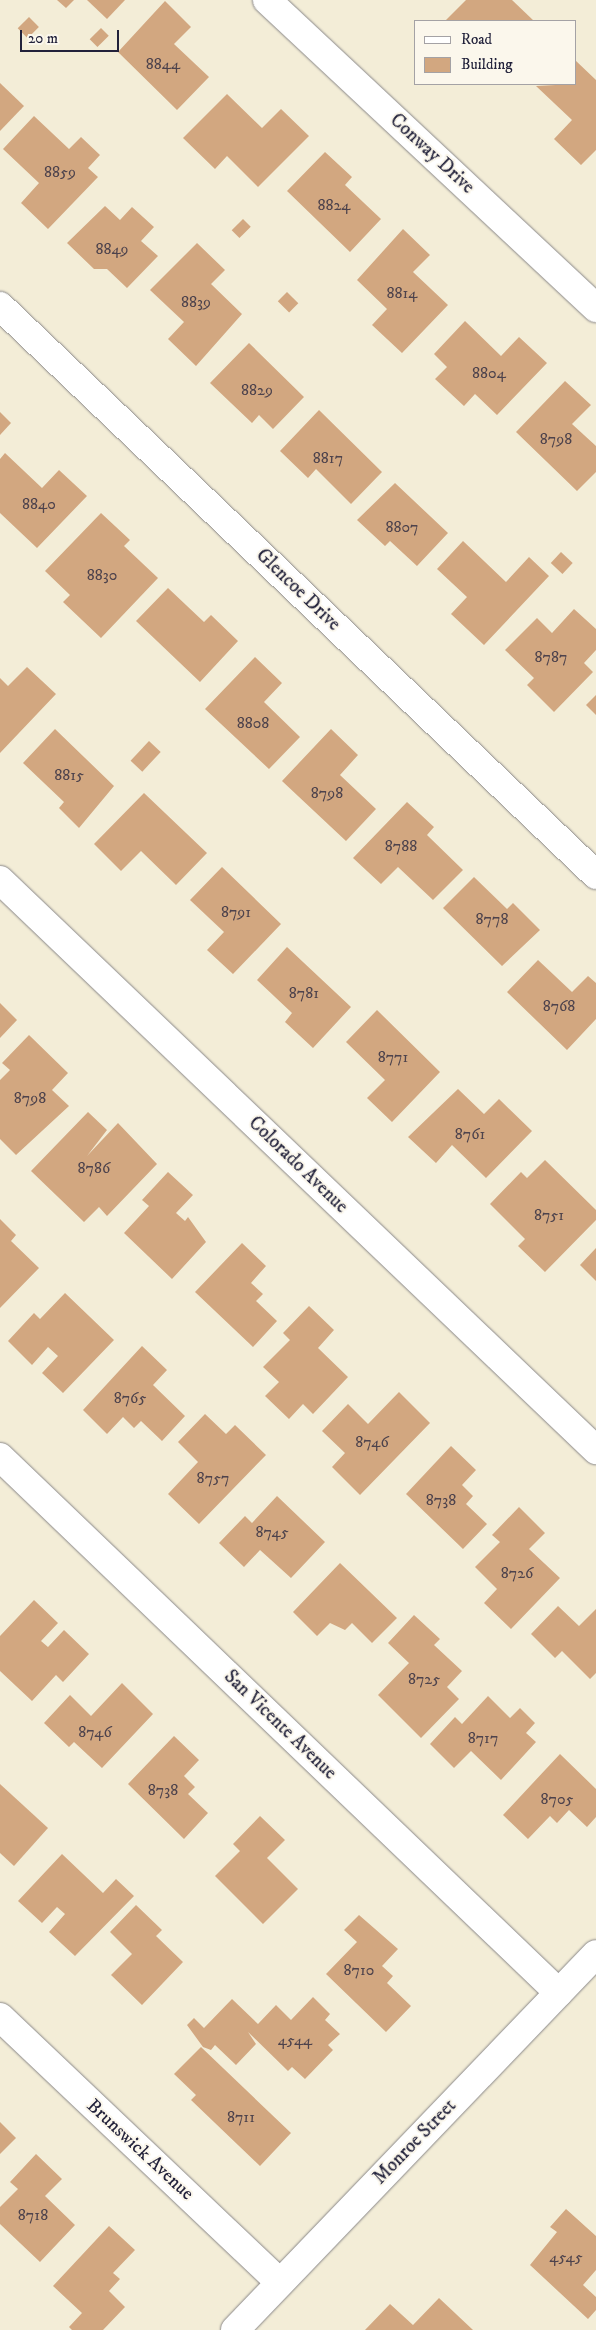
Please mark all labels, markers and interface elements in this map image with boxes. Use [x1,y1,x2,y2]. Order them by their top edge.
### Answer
scale bar [22,20,121,52]
legend [414,20,576,85]
text: 20 m [28,29,58,48]
text: Road [461,30,492,49]
house number: 8844 [146,54,180,74]
text: Building [461,55,513,74]
street label: Conway Drive [385,109,479,199]
house number: 8859 [44,162,76,182]
house number: 8824 [317,195,351,215]
house number: 8849 [95,239,129,259]
house number: 8814 [386,283,418,303]
house number: 8839 [181,292,211,312]
house number: 8804 [472,363,506,383]
house number: 8829 [241,380,273,400]
house number: 8798 [540,429,572,449]
house number: 8817 [313,448,343,468]
house number: 8840 [22,494,56,514]
house number: 8807 [385,517,419,537]
street label: Glencoe Drive [251,544,345,636]
house number: 8830 [87,565,117,585]
house number: 8787 [535,647,567,667]
house number: 8808 [237,713,269,733]
house number: 8815 [54,765,84,785]
house number: 8798 [311,783,343,803]
house number: 8788 [385,836,417,856]
house number: 8791 [221,902,251,922]
house number: 8778 [476,909,508,929]
house number: 8781 [289,983,319,1003]
house number: 8768 [543,996,575,1016]
house number: 8771 [378,1047,408,1067]
house number: 8798 [14,1088,46,1108]
street label: Colorado Avenue [244,1112,352,1218]
house number: 8761 [455,1124,485,1144]
house number: 8786 [78,1158,110,1178]
house number: 8751 [534,1205,564,1225]
house number: 8765 [114,1388,146,1408]
house number: 8746 [355,1432,389,1452]
house number: 8757 [197,1468,229,1488]
house number: 8738 [426,1490,456,1510]
house number: 8745 [255,1522,289,1542]
house number: 8726 [501,1563,533,1583]
street label: San Vicente Avenue [219,1666,341,1784]
house number: 8725 [408,1669,440,1689]
house number: 8746 [78,1722,112,1742]
house number: 8717 [468,1728,498,1748]
house number: 8738 [148,1780,178,1800]
house number: 8705 [540,1789,574,1809]
house number: 8710 [344,1960,374,1980]
house number: 4544 [278,2030,312,2050]
street label: Brunswick Avenue [82,2095,198,2205]
street label: Monroe Street [369,2095,461,2189]
house number: 8711 [227,2107,255,2127]
house number: 8718 [18,2205,48,2225]
house number: 4545 [549,2247,583,2267]

